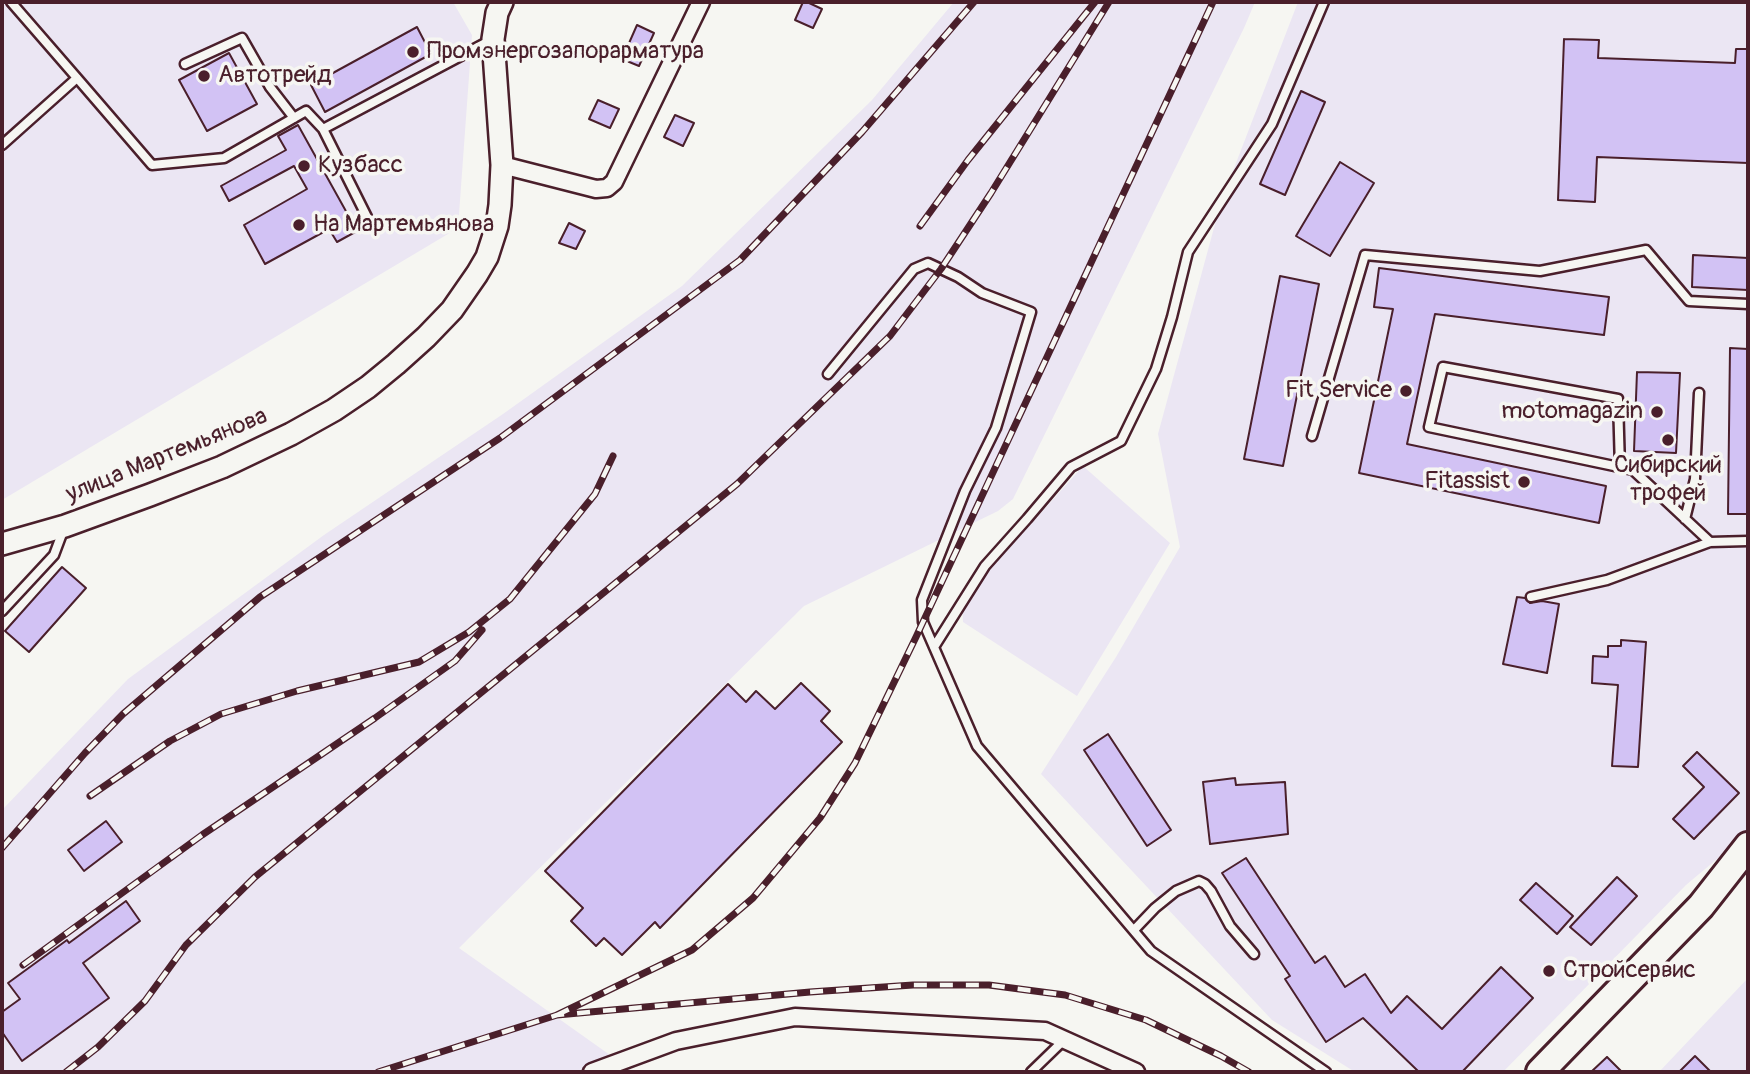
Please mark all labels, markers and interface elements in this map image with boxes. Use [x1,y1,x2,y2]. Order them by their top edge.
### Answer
place label: Промэнергозапорарматура [427,38,704,66]
marker: Промэнергозапорарматура [405,44,421,60]
place label: Автотрейд [218,62,331,90]
marker: Автотрейд [196,68,212,84]
place label: Кузбасс [318,152,403,180]
marker: Кузбасс [296,158,312,174]
place label: На Мартемьянова [313,211,494,239]
marker: На Мартемьянова [291,217,307,233]
place label: Fit Service [1285,377,1392,405]
marker: Fit Service [1398,383,1414,399]
place label: motomagazin [1501,398,1643,426]
street label: улица Мартемьянова [62,402,272,510]
marker: motomagazin [1649,404,1665,420]
marker: Сибирский трофей [1660,432,1676,448]
place label: Сибирский трофей [1614,452,1722,508]
place label: Fitassist [1424,468,1510,496]
marker: Fitassist [1516,474,1532,490]
place label: Стройсервис [1563,957,1696,985]
marker: Стройсервис [1541,963,1557,979]

